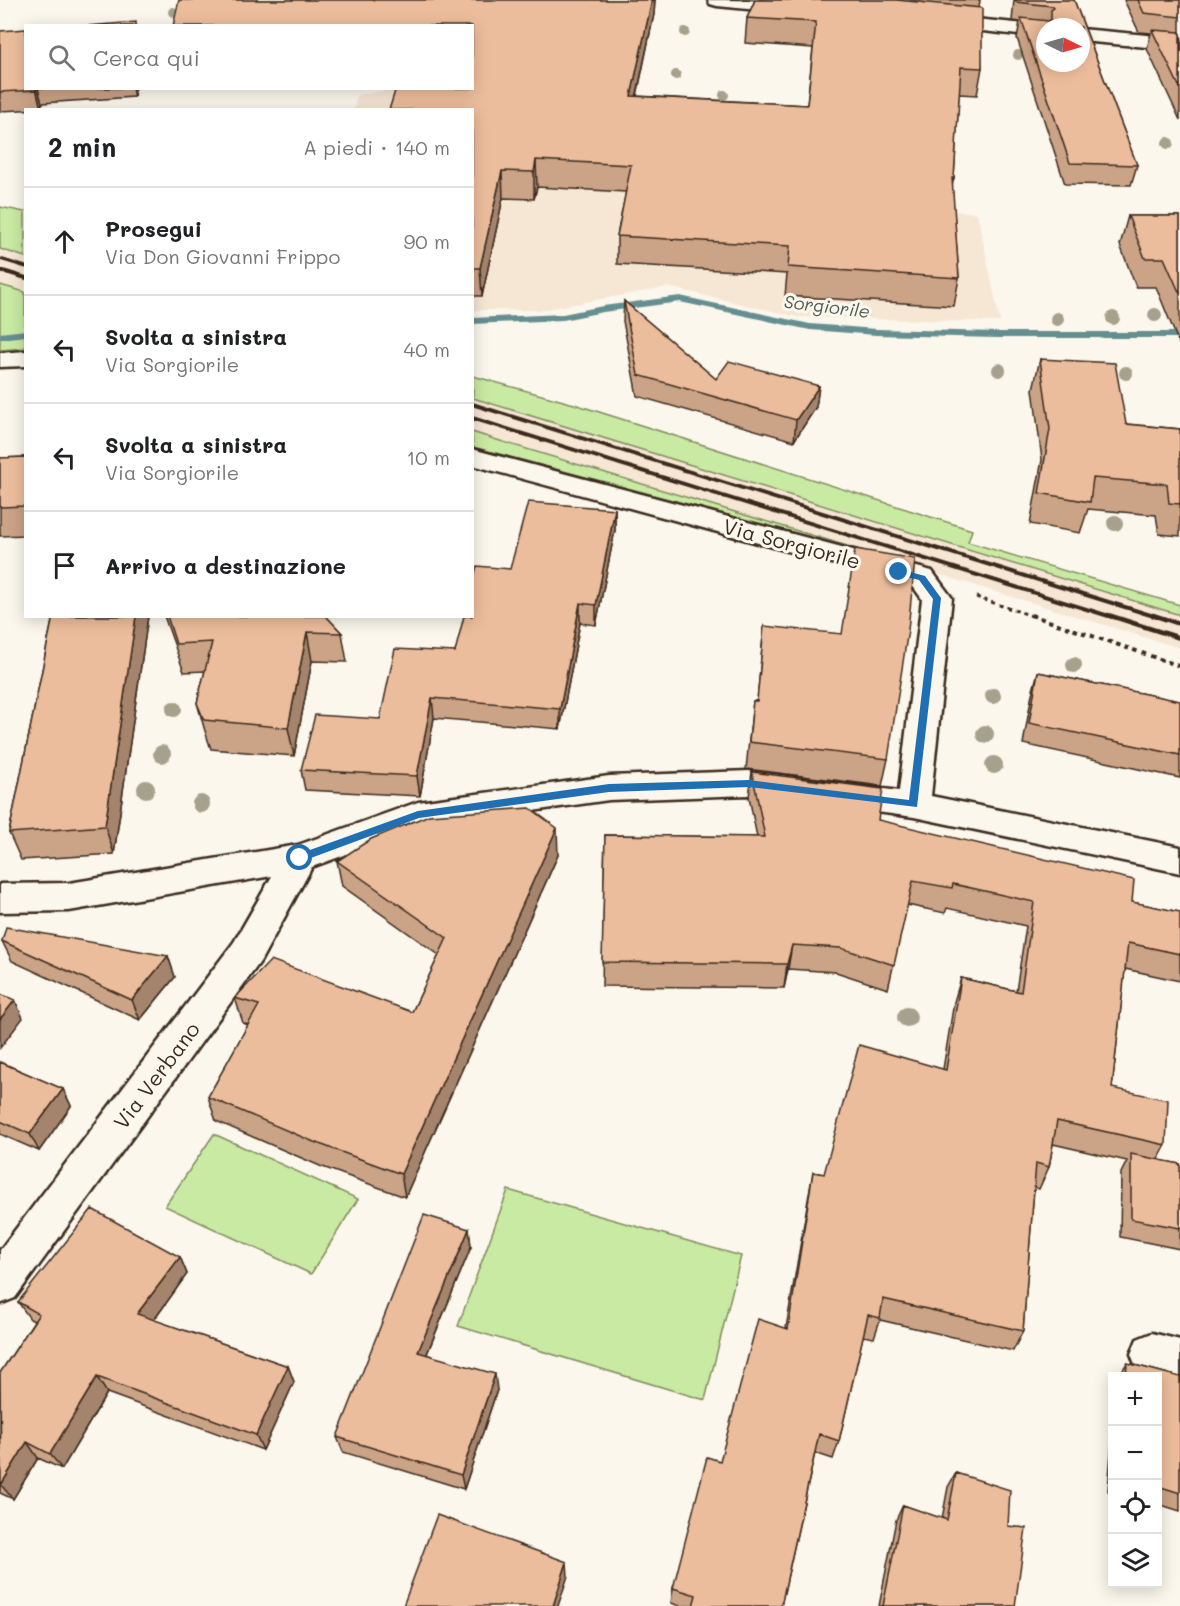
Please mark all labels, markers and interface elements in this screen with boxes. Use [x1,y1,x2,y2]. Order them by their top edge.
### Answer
north arrow [1036,18,1090,72]
search box [24,24,474,90]
icon: search [45,41,78,74]
text: Cerca qui [93,43,200,72]
text: 2 min [48,130,116,164]
text: A piedi · 140 m [303,134,450,160]
text: Prosegui [105,214,202,243]
icon: ahead [48,225,81,258]
text: 90 m [404,228,450,254]
text: Via Don Giovanni Frippo [105,243,340,269]
water label: Sorgiorile [783,289,871,323]
text: Svolta a sinistra [105,322,287,351]
icon: left [48,333,81,366]
text: 40 m [404,336,450,362]
text: Via Sorgiorile [105,351,239,377]
text: Svolta a sinistra [105,430,287,459]
icon: left [48,441,81,474]
text: 10 m [406,444,450,470]
text: Via Sorgiorile [105,459,239,485]
street label: Via Sorgiorile [720,512,864,574]
icon: arrive [48,549,81,582]
text: Arrivo a destinazione [105,551,346,580]
route end [885,558,911,584]
route start [286,844,312,870]
street label: Via Verbano [107,1016,205,1134]
map controls [1108,1372,1162,1588]
button: + [1108,1372,1162,1426]
button: − [1108,1426,1162,1480]
button: locate [1108,1480,1162,1534]
button: layers [1108,1534,1162,1588]

